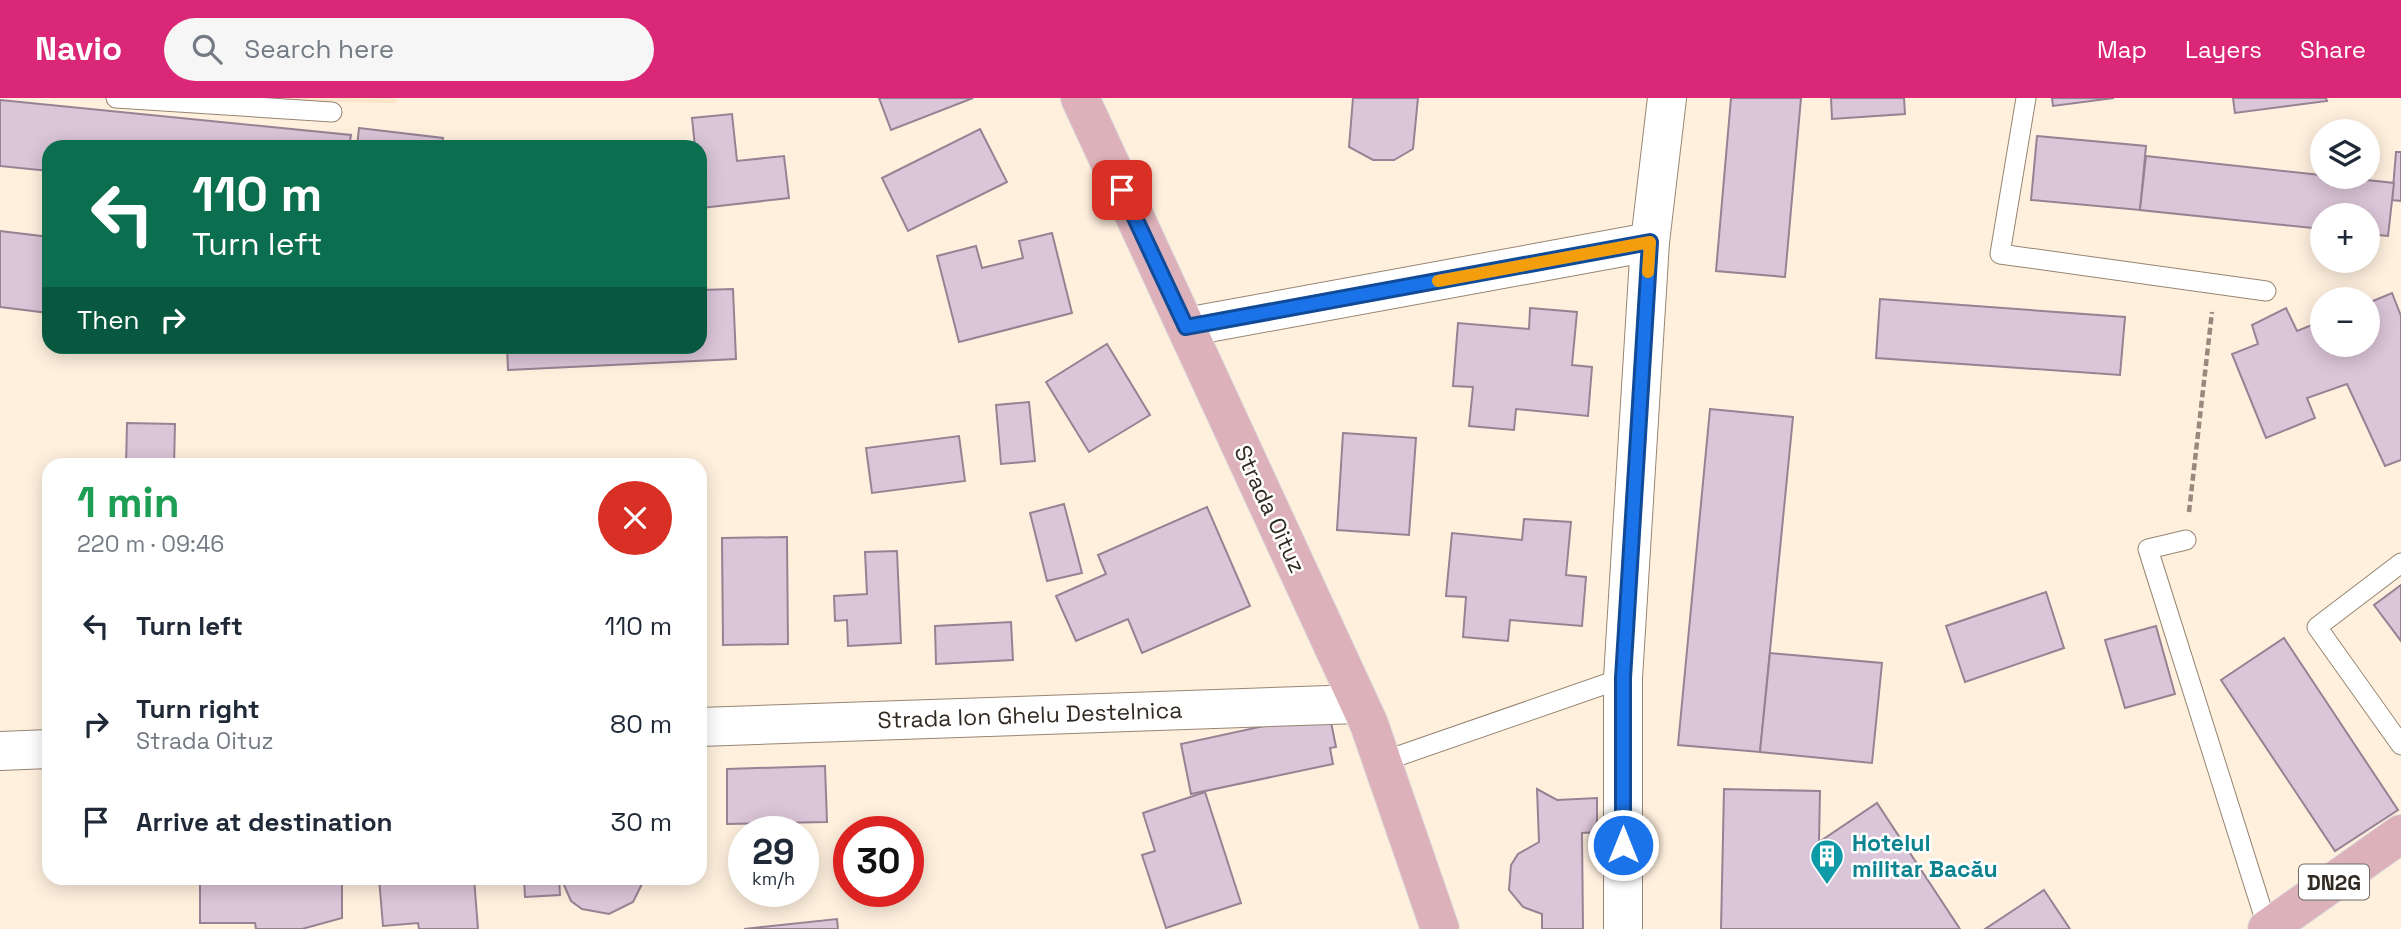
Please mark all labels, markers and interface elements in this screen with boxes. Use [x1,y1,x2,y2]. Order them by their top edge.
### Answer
search box [164,18,654,81]
text: Navio [35,28,122,70]
icon: search [188,30,226,68]
text: Search here [244,32,394,66]
text: Map [2097,34,2147,65]
text: Layers [2185,34,2262,65]
text: Share [2300,34,2366,65]
map controls [2310,119,2380,357]
button: layers [2310,119,2380,189]
pin [1092,160,1152,220]
text: 110 m [192,163,322,225]
icon: left [77,168,168,259]
icon: arrive [1103,171,1141,209]
button: + [2310,203,2380,273]
text: Turn left [192,224,322,264]
button: − [2310,287,2380,357]
icon: right [154,301,192,339]
text: Then [77,303,140,337]
street label: Strada Oituz [1227,440,1313,578]
text: 1 min [77,476,180,529]
button: close [598,481,672,555]
text: 220 m · 09:46 [77,529,224,559]
icon: left [77,607,115,645]
text: Turn left [136,609,243,643]
text: 110 m [605,609,672,643]
text: Turn right [136,692,260,726]
street label: Strada Ion Ghelu Destelnica [877,695,1183,735]
icon: right [77,705,115,743]
text: 80 m [610,707,672,741]
text: Strada Oituz [136,726,273,756]
icon: arrive [77,803,115,841]
text: Arrive at destination [136,805,393,839]
text: 30 m [611,805,672,839]
position arrow [1586,808,1660,882]
speed limit sign: 30 [833,816,924,907]
place label: Hotelul militar Bacău [1852,828,1998,884]
text: 29 [752,830,795,874]
building icon: Hotelul militar Bacău [1808,837,1846,886]
road number: DN2G [2299,864,2369,900]
text: km/h [752,867,795,890]

